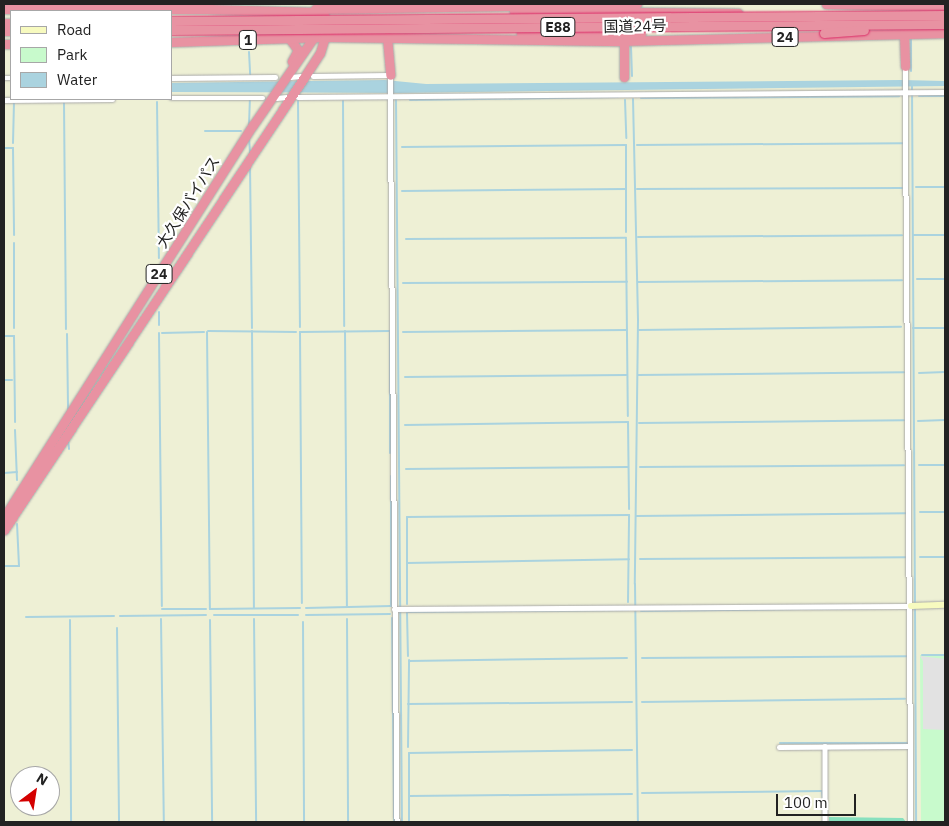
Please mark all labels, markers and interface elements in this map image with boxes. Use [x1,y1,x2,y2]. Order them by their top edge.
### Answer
legend [10,10,172,100]
road number: E88 [539,16,577,38]
street label: 国道24号 [603,16,667,36]
text: Road [57,20,92,39]
road number: 24 [771,26,799,48]
road number: 1 [238,28,258,52]
text: Park [57,45,87,64]
text: Water [57,70,97,89]
street label: 大久保バイパス [153,153,223,251]
road number: 24 [145,262,173,286]
north arrow [10,766,60,816]
text: N [33,769,51,789]
scale bar [779,784,859,816]
text: 100 m [784,793,828,812]

